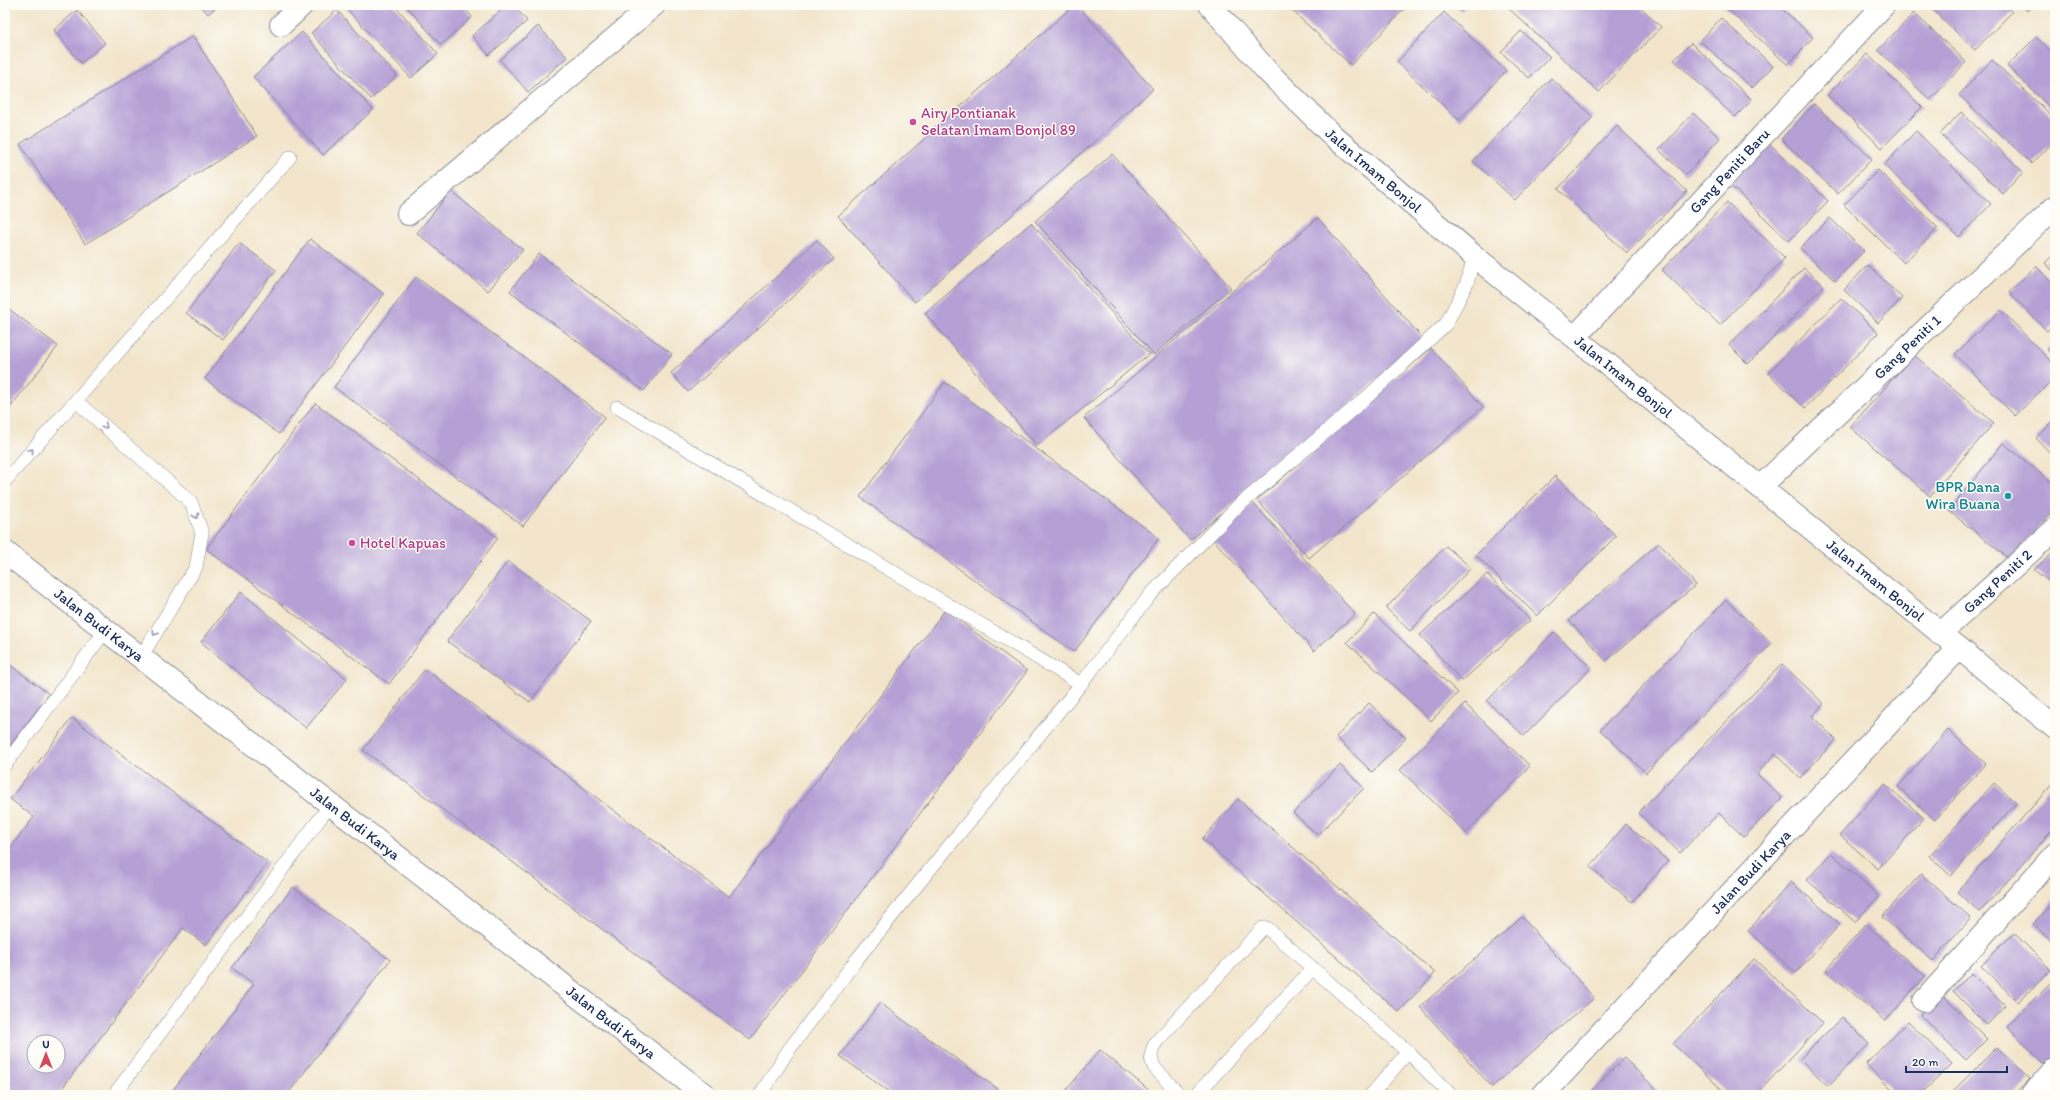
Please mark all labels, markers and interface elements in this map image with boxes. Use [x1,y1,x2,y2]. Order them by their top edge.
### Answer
place label: Airy Pontianak Selatan Imam Bonjol 89 [921,104,1076,139]
marker: Airy Pontianak Selatan Imam Bonjol 89 [908,117,918,127]
street label: Jalan Imam Bonjol [1321,124,1426,217]
street label: Gang Peniti Baru [1686,124,1774,217]
street label: Gang Peniti 1 [1870,311,1944,383]
street label: Jalan Imam Bonjol [1571,332,1677,422]
one-way arrow [100,422,108,429]
one-way arrow [26,449,33,456]
place label: BPR Dana Wira Buana [1926,478,2001,513]
marker: BPR Dana Wira Buana [2003,491,2013,501]
one-way arrow [192,513,200,520]
place label: Hotel Kapuas [360,534,446,552]
street label: Jalan Imam Bonjol [1823,535,1929,626]
marker: Hotel Kapuas [347,538,357,548]
street label: Gang Peniti 2 [1960,546,2036,617]
street label: Jalan Budi Karya [50,584,148,666]
one-way arrow [153,629,160,636]
street label: Jalan Budi Karya [306,783,404,864]
street label: Jalan Budi Karya [1707,826,1795,918]
street label: Jalan Budi Karya [562,982,660,1063]
north arrow [26,1034,66,1074]
text: U [42,1038,50,1051]
scale bar [1906,1048,2007,1074]
text: 20 m [1912,1055,1939,1069]

